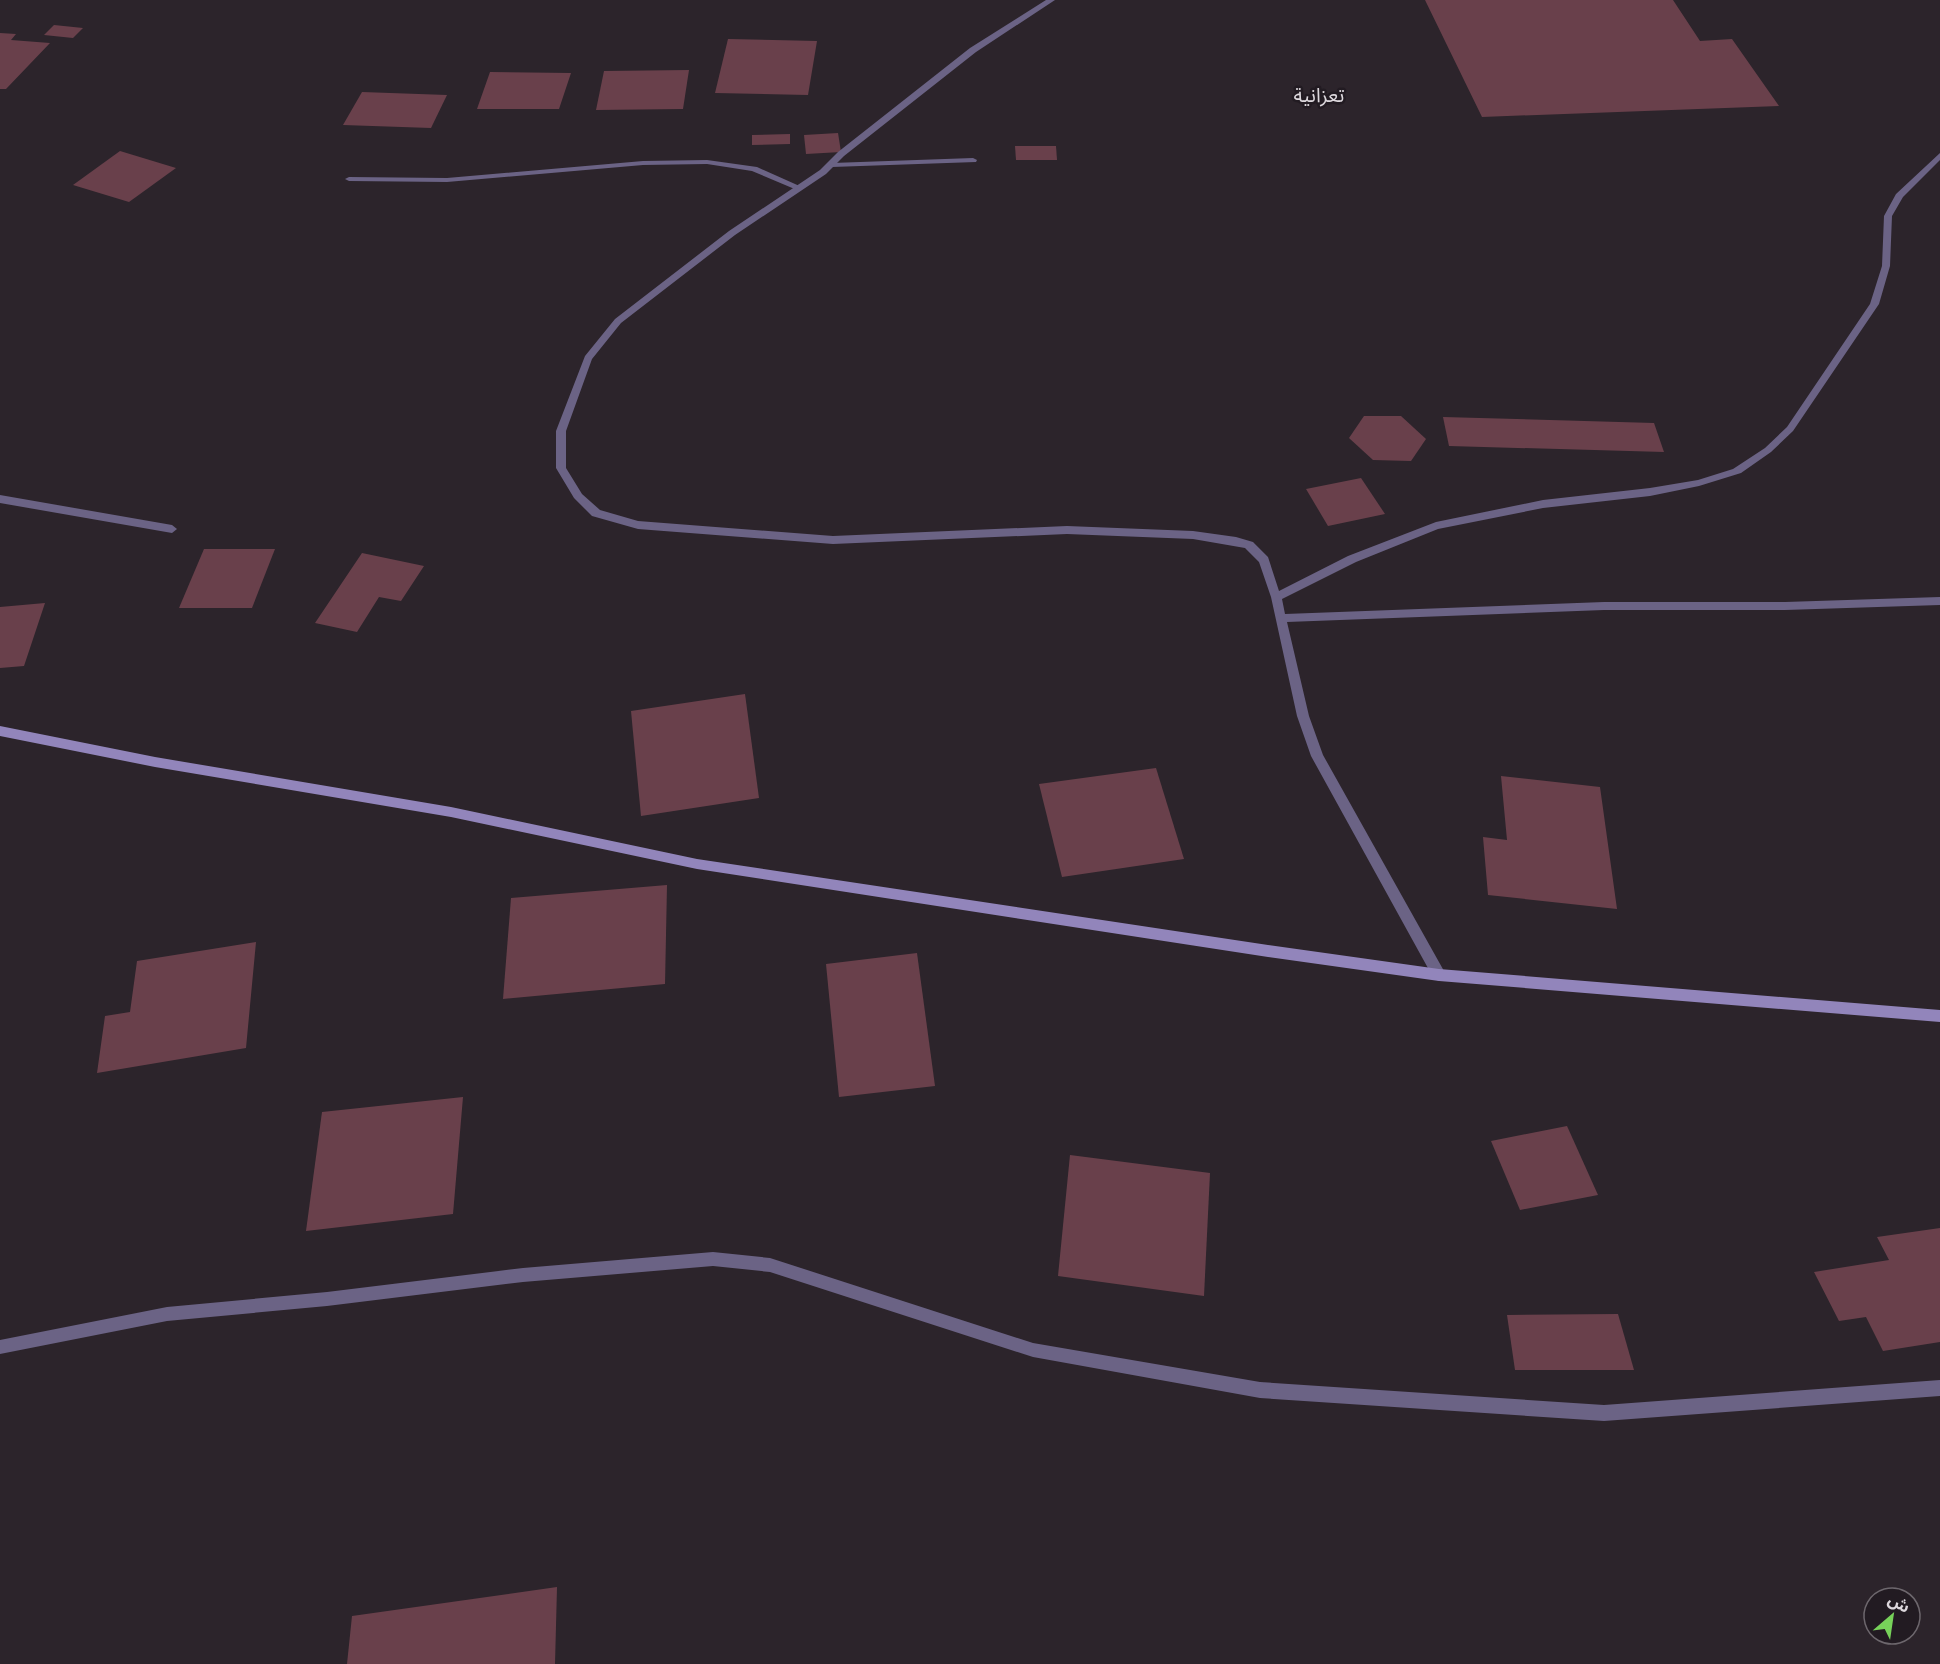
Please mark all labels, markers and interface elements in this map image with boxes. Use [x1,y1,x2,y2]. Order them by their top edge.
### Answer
district label: تعزانية [1293,82,1345,110]
north arrow [1862,1586,1922,1646]
text: ش [1884,1589,1914,1619]

